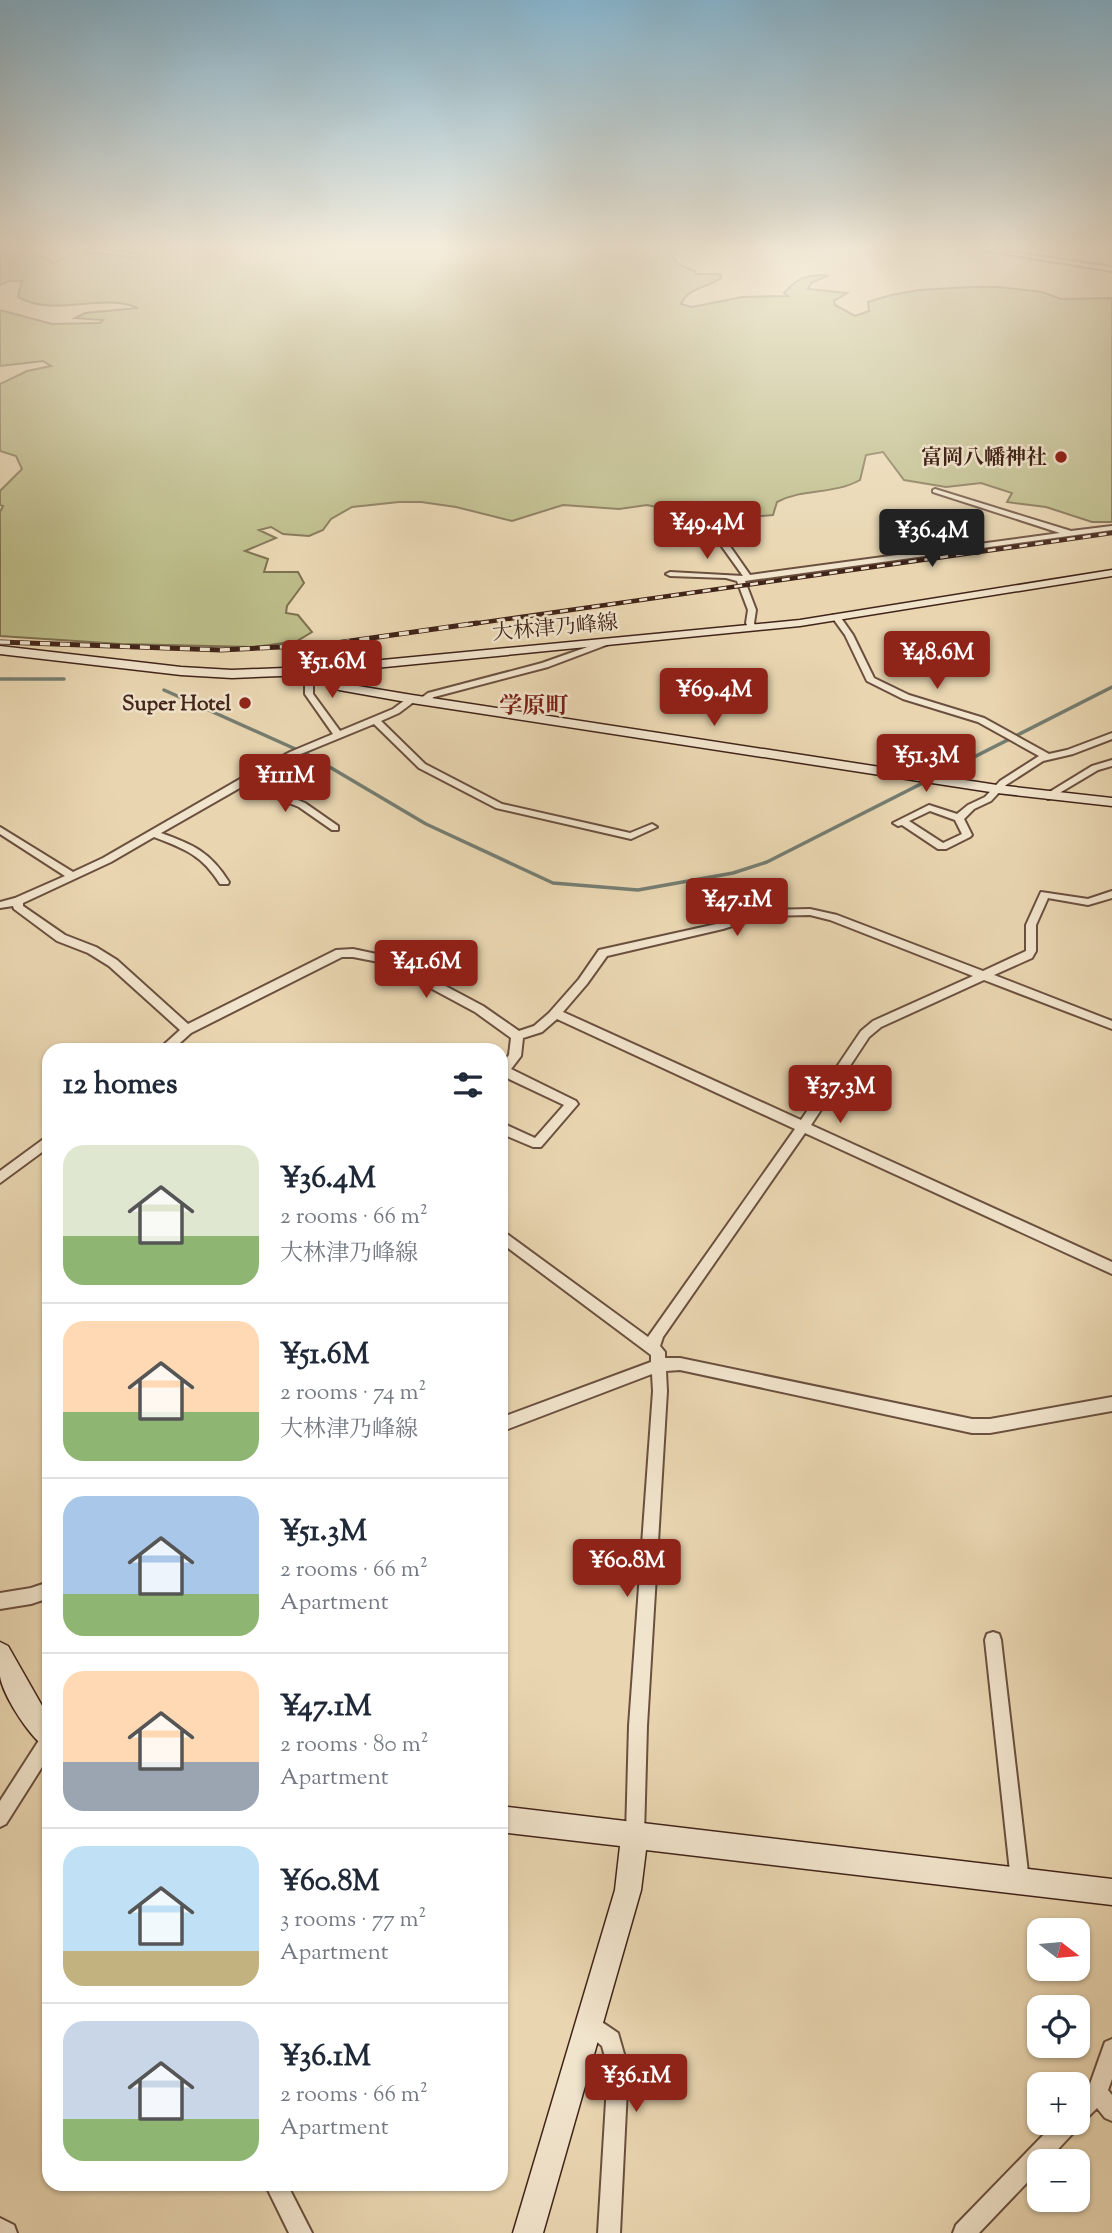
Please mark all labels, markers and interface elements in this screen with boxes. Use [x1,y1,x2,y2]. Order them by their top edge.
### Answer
place label: 富岡八幡神社 [921,444,1047,474]
marker: 富岡八幡神社 [1053,449,1069,465]
pin: ¥49.4M [650,502,764,561]
text: ¥49.4M [670,507,744,540]
pin: ¥36.4M [875,510,989,569]
text: ¥36.4M [895,515,969,548]
street label: 大林津乃峰線 [491,609,619,649]
pin: ¥48.6M [880,632,994,691]
text: ¥48.6M [900,637,974,670]
pin: ¥51.6M [275,640,389,700]
text: ¥51.6M [298,646,366,679]
pin: ¥69.4M [657,668,771,728]
text: ¥69.4M [676,674,752,707]
place label: Super Hotel [122,690,231,720]
district label: 学原町 [500,691,569,724]
marker: Super Hotel [237,695,253,711]
pin: ¥51.3M [869,734,983,794]
text: ¥51.3M [893,740,959,773]
pin: ¥111M [236,754,334,814]
text: ¥111M [255,760,315,793]
pin: ¥47.1M [680,878,794,938]
text: ¥47.1M [702,884,772,917]
pin: ¥41.6M [369,940,483,1000]
text: ¥41.6M [391,946,461,979]
text: 12 homes [63,1064,178,1107]
icon: filters [449,1066,487,1104]
pin: ¥37.3M [783,1066,897,1125]
text: ¥37.3M [805,1071,875,1104]
text: ¥36.4M [280,1158,376,1201]
icon: home [119,1173,203,1257]
text: 2 rooms · 66 m² [280,1201,428,1234]
text: 大林津乃峰線 [280,1238,418,1271]
text: ¥51.6M [280,1334,369,1377]
icon: home [119,1349,203,1433]
text: 2 rooms · 74 m² [280,1377,426,1410]
text: 大林津乃峰線 [280,1414,418,1447]
text: ¥51.3M [280,1511,367,1554]
icon: home [119,1524,203,1608]
pin: ¥60.8M [570,1540,684,1599]
text: ¥60.8M [589,1545,665,1578]
text: 2 rooms · 66 m² [280,1554,428,1587]
text: Apartment [280,1587,389,1620]
text: ¥47.1M [280,1686,372,1729]
icon: home [119,1699,203,1783]
text: 2 rooms · 80 m² [280,1729,428,1762]
text: Apartment [280,1762,389,1795]
text: ¥60.8M [280,1861,380,1904]
icon: home [119,1874,203,1958]
text: 3 rooms · 77 m² [280,1904,426,1937]
north arrow [1027,1918,1090,1981]
map controls [1027,1918,1090,2212]
text: Apartment [280,1937,389,1970]
button: locate [1027,1995,1090,2058]
text: ¥36.1M [280,2036,371,2079]
icon: home [119,2049,203,2133]
pin: ¥36.1M [579,2054,693,2114]
text: ¥36.1M [601,2060,671,2093]
button: + [1027,2072,1090,2135]
text: 2 rooms · 66 m² [280,2079,428,2112]
text: Apartment [280,2112,389,2145]
button: − [1027,2149,1090,2212]

